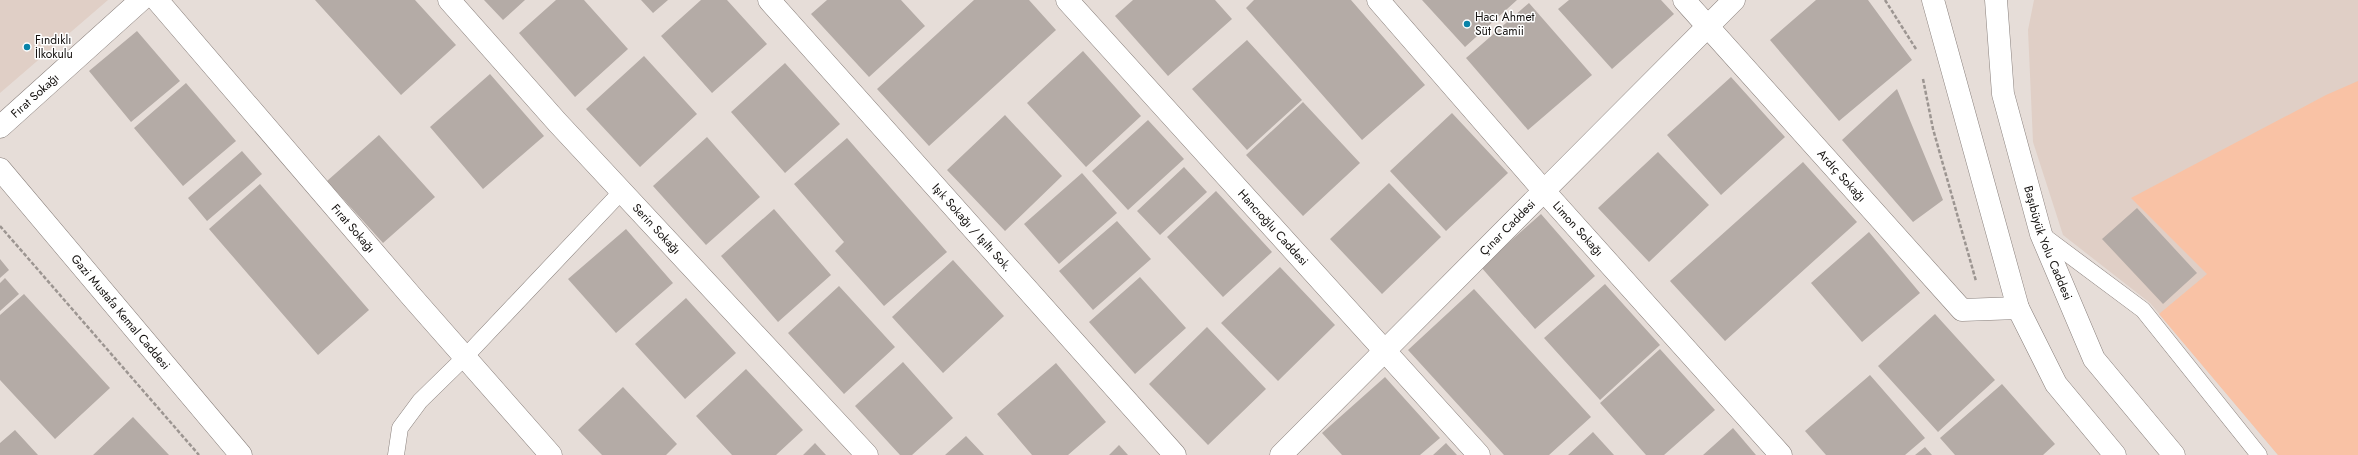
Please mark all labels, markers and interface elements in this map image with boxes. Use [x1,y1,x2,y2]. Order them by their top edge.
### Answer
place label: Hacı Ahmet Süt Camii [1475,8,1535,40]
marker: Hacı Ahmet Süt Camii [1462,19,1472,29]
place label: Fındıklı İlkokulu [35,31,73,63]
marker: Fındıklı İlkokulu [22,42,32,52]
street label: Fırat Sokağı [7,69,63,122]
street label: Ardıç Sokağı [1813,145,1870,206]
street label: Işık Sokağı / Işıltı Sok. [928,179,1016,276]
street label: Başıbüyük Yolu Caddesi [2019,184,2077,303]
street label: Hancıoğlu Caddesi [1234,185,1312,270]
street label: Çınar Caddesi [1475,195,1540,260]
street label: Limon Sokağı [1548,197,1608,260]
street label: Serin Sokağı [628,199,685,259]
street label: Fırat Sokağı [327,200,379,257]
street label: Gazi Mustafa Kemal Caddesi [67,250,174,374]

